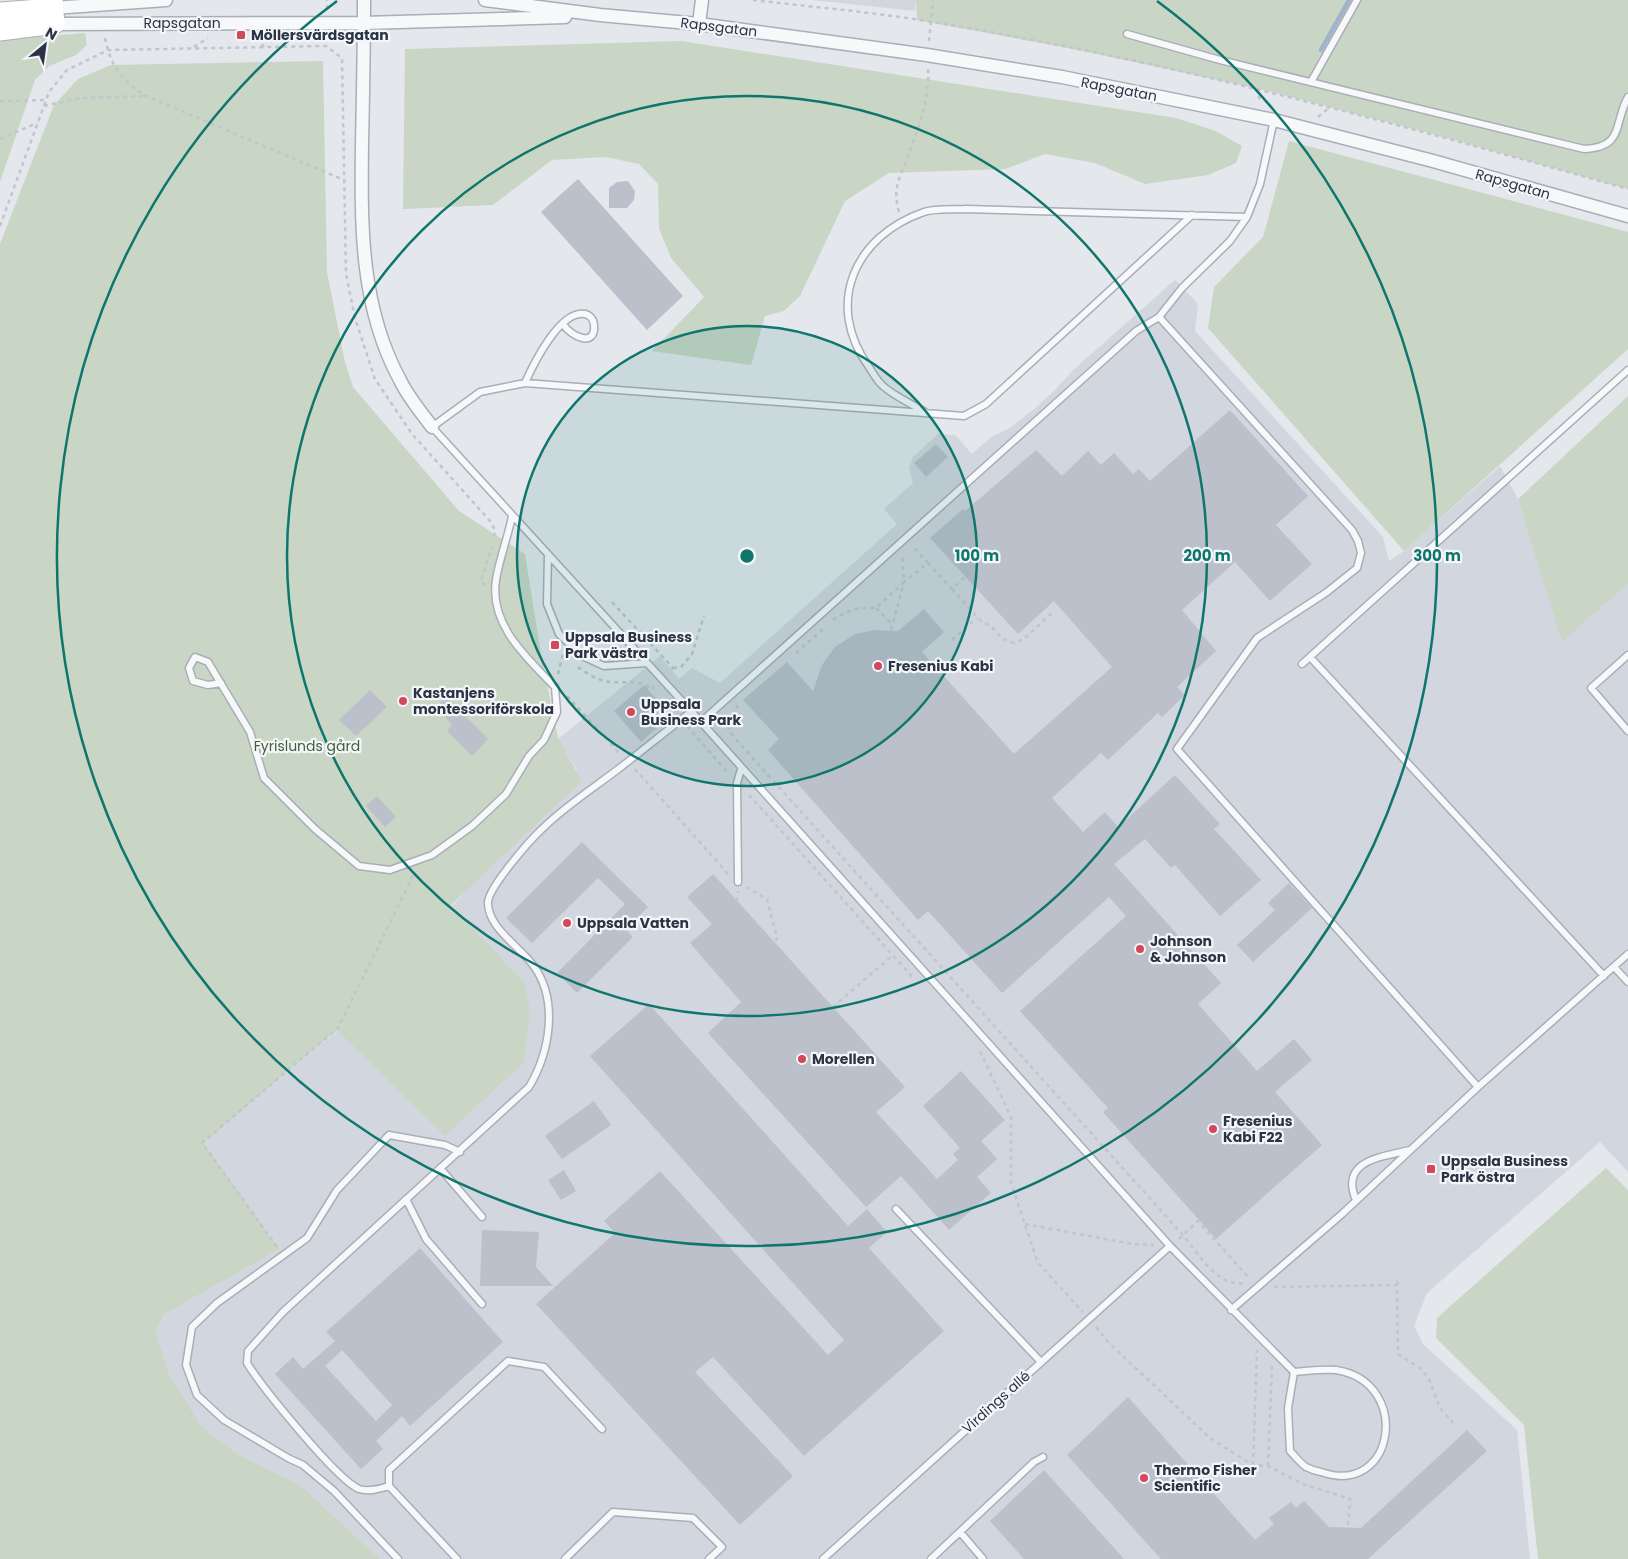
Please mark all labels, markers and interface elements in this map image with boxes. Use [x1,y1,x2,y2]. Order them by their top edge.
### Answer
street label: Rapsgatan [679,12,759,42]
street label: Rapsgatan [143,13,221,33]
north arrow [20,20,70,70]
text: N [42,22,61,45]
place label: Möllersvärdsgatan [251,25,389,45]
marker: Möllersvärdsgatan [235,29,247,41]
street label: Rapsgatan [1079,72,1159,106]
street label: Rapsgatan [1473,164,1553,204]
text: 100 m [955,545,999,566]
text: 200 m [1183,545,1231,566]
text: 300 m [1413,545,1461,566]
centre of rings [738,547,756,565]
place label: Uppsala Business Park västra [565,627,692,663]
marker: Uppsala Business Park västra [549,639,561,651]
place label: Fresenius Kabi [888,656,993,676]
marker: Fresenius Kabi [872,660,884,672]
place label: Kastanjens montessoriförskola [413,683,554,719]
place label: Uppsala Business Park [641,694,741,730]
marker: Kastanjens montessoriförskola [397,695,409,707]
marker: Uppsala Business Park [625,706,637,718]
park label: Fyrislunds gård [254,736,360,756]
place label: Uppsala Vatten [577,913,689,933]
marker: Uppsala Vatten [561,917,573,929]
place label: Johnson & Johnson [1150,931,1226,967]
marker: Johnson & Johnson [1134,943,1146,955]
place label: Morellen [812,1049,875,1069]
marker: Morellen [796,1053,808,1065]
place label: Fresenius Kabi F22 [1223,1111,1293,1147]
marker: Fresenius Kabi F22 [1207,1123,1219,1135]
place label: Uppsala Business Park östra [1441,1151,1568,1187]
marker: Uppsala Business Park östra [1425,1163,1437,1175]
street label: Virdings allé [958,1366,1035,1438]
place label: Thermo Fisher Scientific [1154,1460,1257,1496]
marker: Thermo Fisher Scientific [1138,1472,1150,1484]

